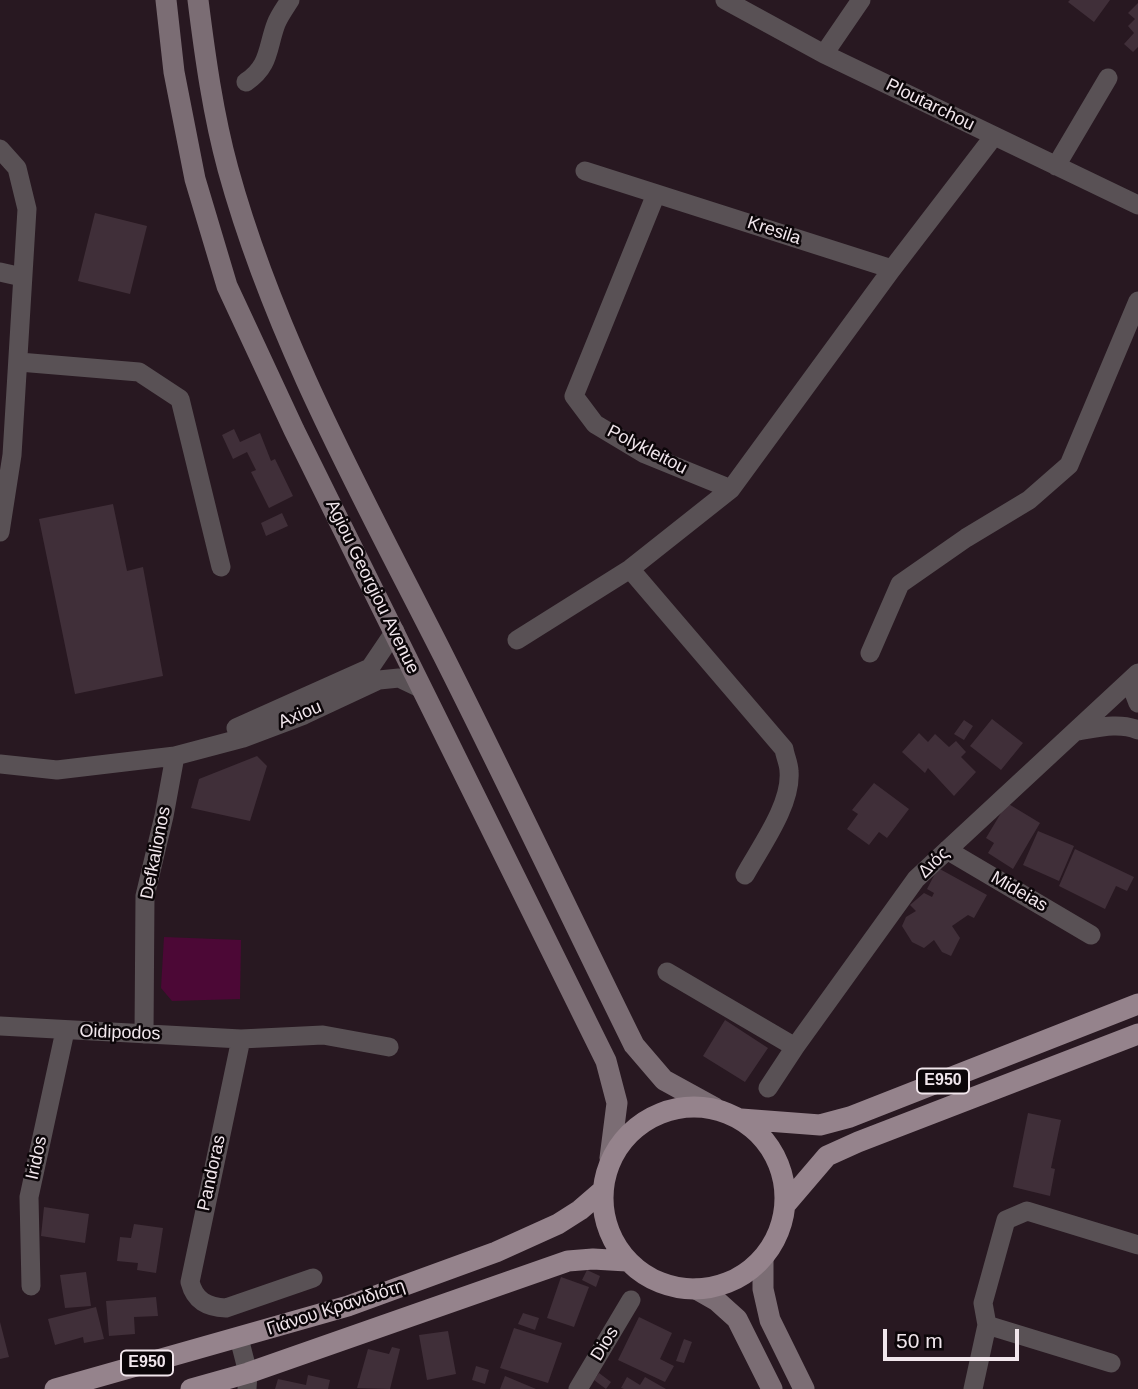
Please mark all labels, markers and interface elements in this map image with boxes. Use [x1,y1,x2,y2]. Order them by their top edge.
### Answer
street label: Ploutarchou [882,74,978,136]
street label: Kresila [744,212,804,250]
street label: Polykleitou [603,421,691,479]
street label: Agiou Georgiou Avenue [320,497,424,677]
street label: Axiou [275,696,325,734]
street label: Defkalionos [136,805,176,901]
street label: Διός [914,843,954,883]
street label: Mideias [987,867,1051,917]
street label: Oidipodos [79,1021,161,1045]
road number: E950 [917,1068,969,1093]
street label: Pandoras [193,1133,231,1213]
street label: Iridos [22,1134,52,1182]
street label: Γιάνου Κρανιδιότη [264,1275,408,1341]
scale bar [886,1316,1023,1360]
street label: Dios [586,1323,624,1365]
text: 50 m [896,1329,943,1352]
road number: E950 [121,1350,173,1376]

